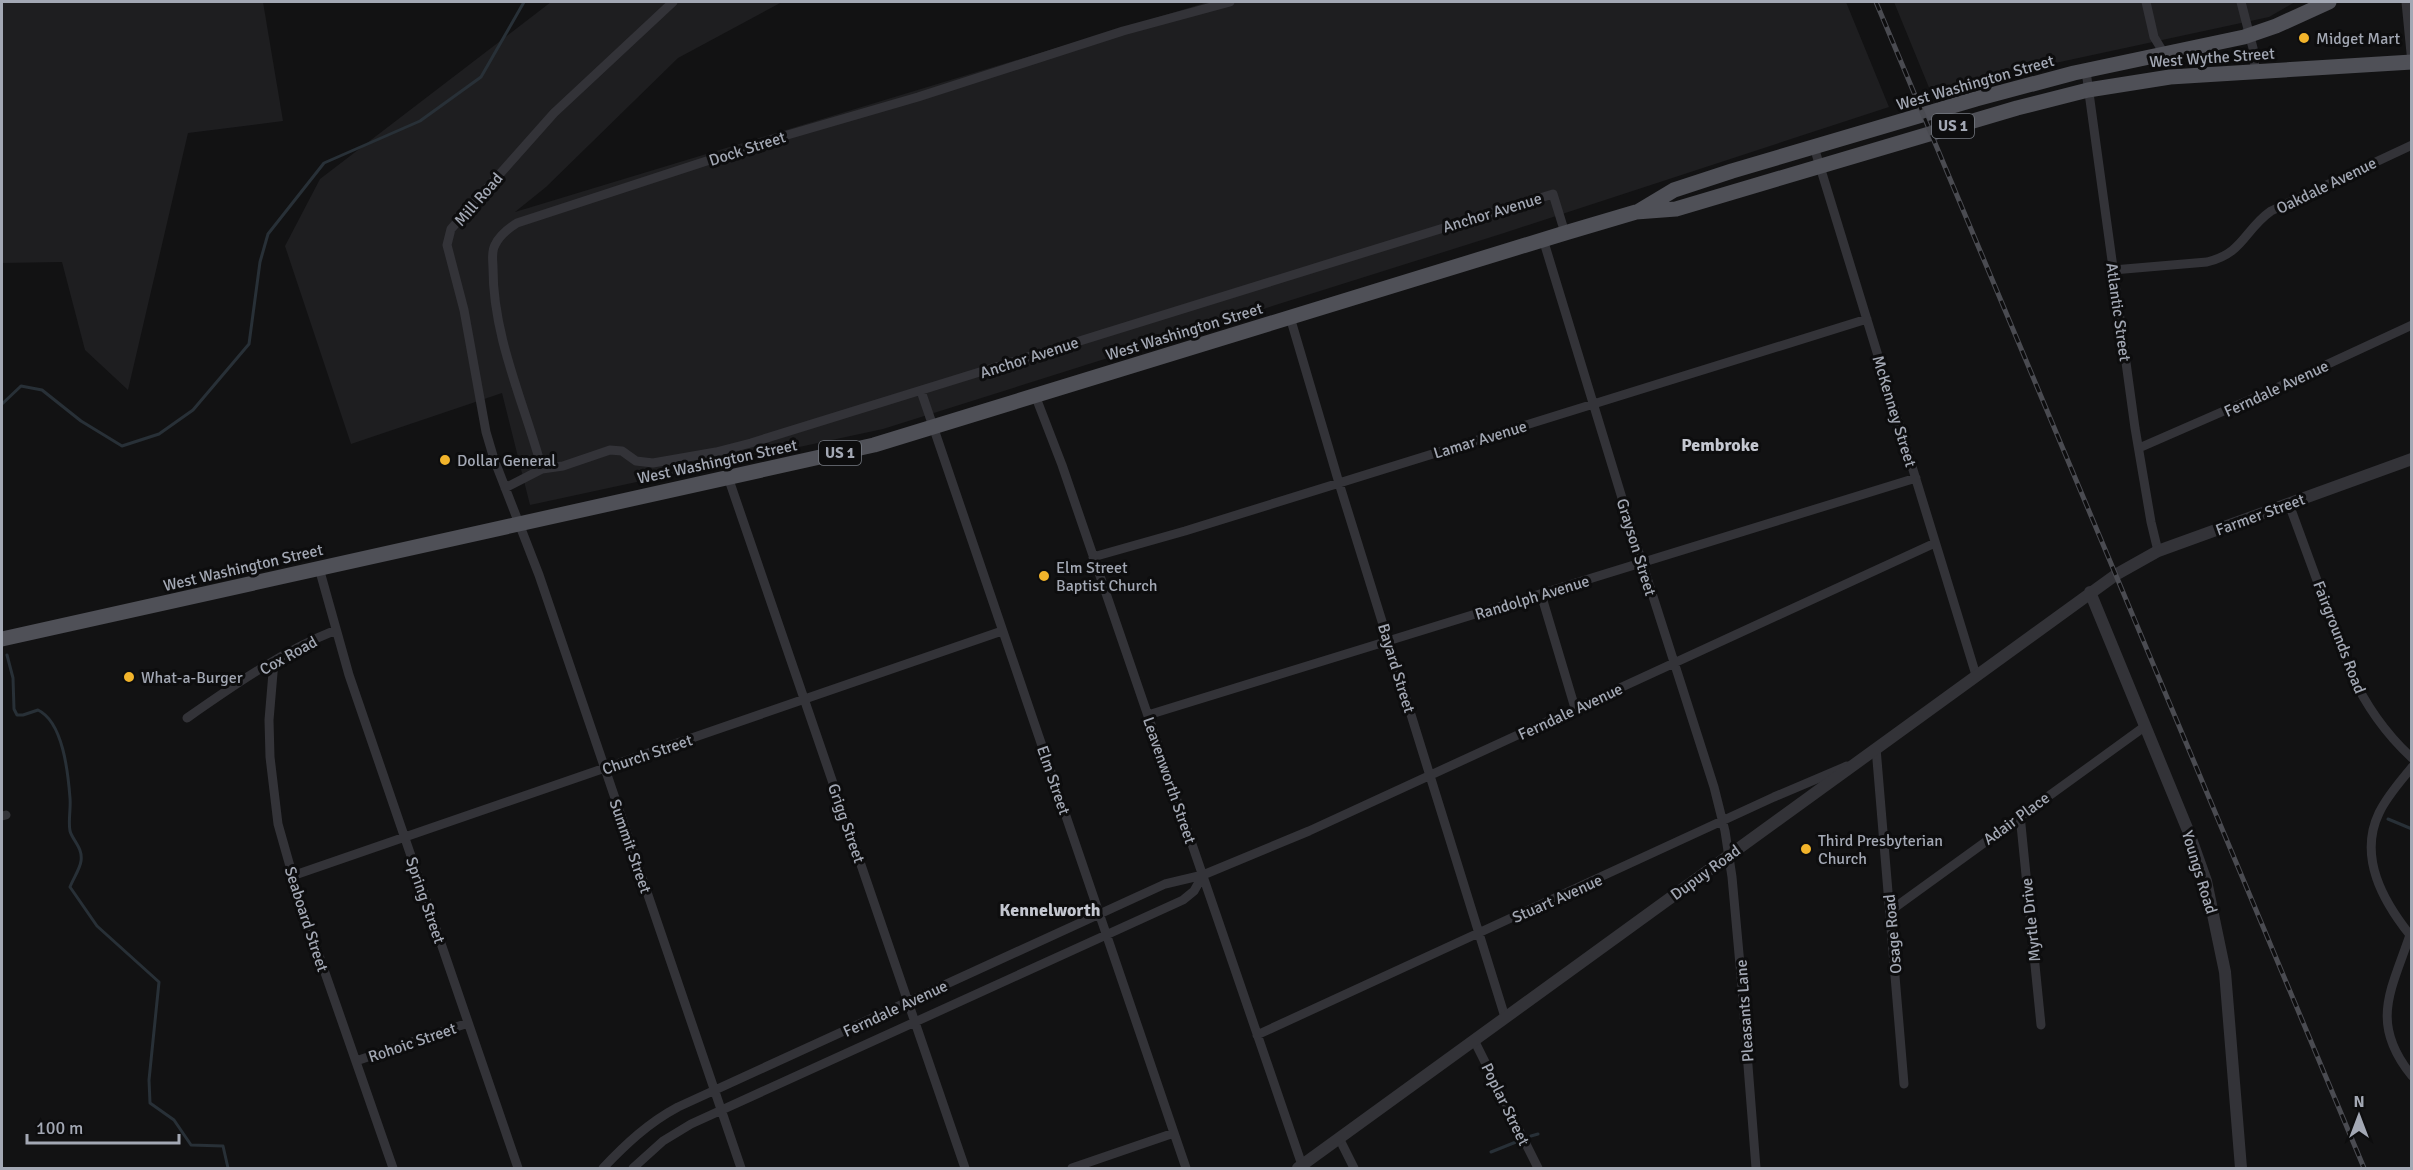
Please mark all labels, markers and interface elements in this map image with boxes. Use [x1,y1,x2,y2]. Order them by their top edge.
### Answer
place label: Midget Mart [2316,29,2401,49]
marker: Midget Mart [2297,31,2311,45]
street label: West Wythe Street [2149,44,2276,72]
street label: West Washington Street [1894,51,2057,115]
road number: US 1 [1932,114,1974,138]
street label: Dock Street [706,127,789,171]
street label: Oakdale Avenue [2273,153,2380,219]
street label: Mill Road [450,169,507,230]
street label: Anchor Avenue [1440,188,1544,238]
street label: Atlantic Street [2101,261,2135,363]
street label: West Washington Street [1103,298,1266,365]
street label: Anchor Avenue [977,333,1081,383]
street label: McKenney Street [1868,353,1921,470]
street label: Ferndale Avenue [2221,356,2332,422]
street label: Lamar Avenue [1431,416,1529,464]
district label: Pembroke [1681,434,1759,456]
street label: West Washington Street [635,435,799,489]
road number: US 1 [819,441,861,465]
place label: Dollar General [457,451,556,471]
marker: Dollar General [438,453,452,467]
street label: Farmer Street [2213,489,2308,540]
street label: Grayson Street [1612,496,1660,599]
street label: West Washington Street [161,540,325,596]
place label: Elm Street Baptist Church [1056,558,1157,596]
marker: Elm Street Baptist Church [1037,569,1051,583]
street label: Randolph Avenue [1473,571,1592,625]
street label: Fairgrounds Road [2308,578,2370,697]
street label: Bayard Street [1373,621,1419,716]
street label: Cox Road [256,632,321,680]
place label: What-a-Burger [141,668,243,688]
marker: What-a-Burger [122,670,136,684]
street label: Ferndale Avenue [1515,679,1626,745]
street label: Leavenworth Street [1138,714,1200,847]
street label: Church Street [600,730,695,780]
street label: Elm Street [1032,743,1074,818]
street label: Grigg Street [823,781,869,866]
street label: Adair Place [1979,788,2054,850]
street label: Summit Street [605,797,656,896]
street label: Youngs Road [2177,828,2221,916]
place label: Third Presbyterian Church [1818,831,1943,869]
street label: Dupuy Road [1667,841,1744,905]
marker: Third Presbyterian Church [1799,842,1813,856]
street label: Spring Street [401,854,449,947]
street label: Seaboard Street [280,864,333,975]
street label: Stuart Avenue [1509,870,1606,928]
street label: Myrtle Drive [2017,877,2045,963]
street label: Osage Road [1880,893,1906,975]
district label: Kennelworth [999,899,1101,921]
street label: Pleasants Lane [1731,959,1759,1063]
street label: Ferndale Avenue [840,976,951,1042]
street label: Rohoic Street [366,1018,459,1067]
street label: Poplar Street [1477,1060,1534,1149]
north arrow [2329,1086,2389,1146]
text: N [2353,1092,2365,1112]
scale bar [27,1107,178,1145]
text: 100 m [36,1117,83,1139]

